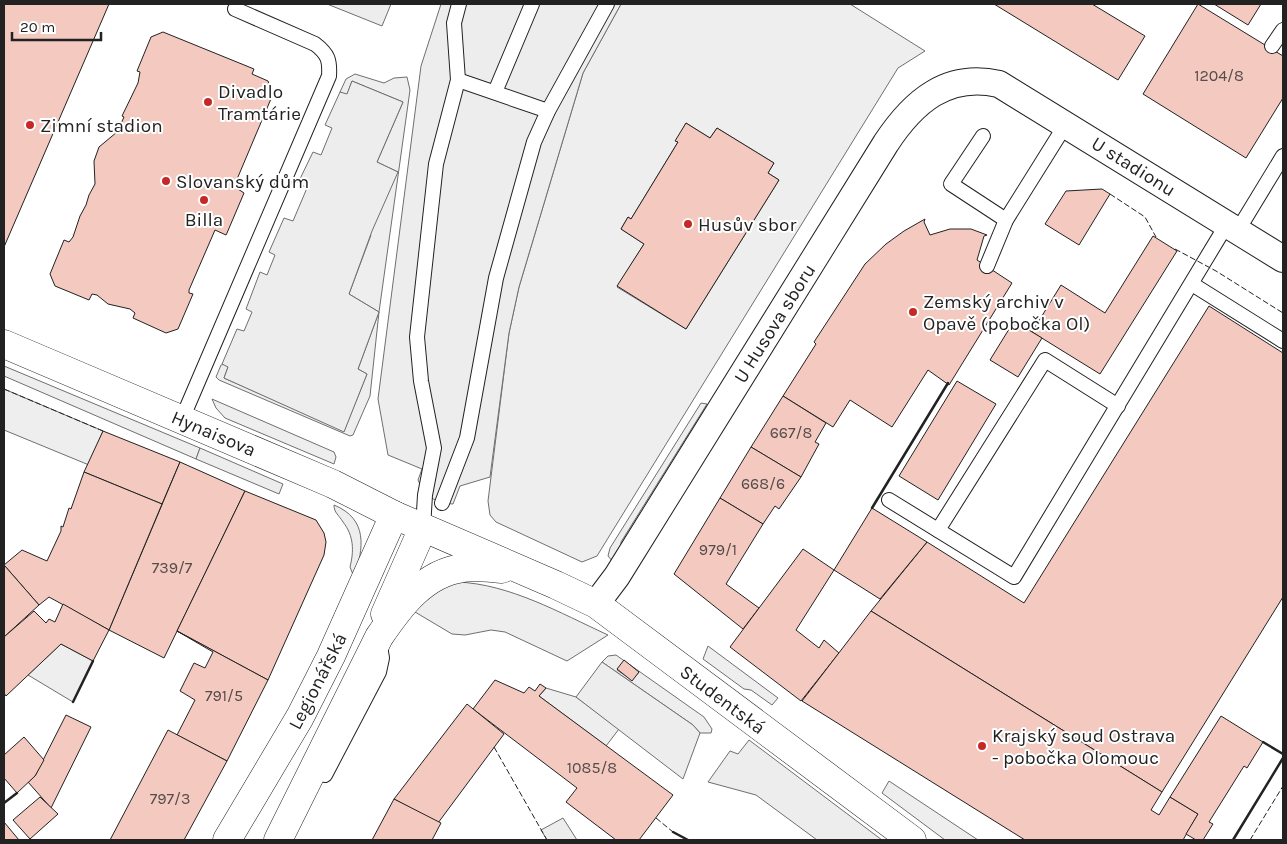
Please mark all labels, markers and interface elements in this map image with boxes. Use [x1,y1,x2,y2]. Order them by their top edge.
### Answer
scale bar [12,10,101,42]
text: 20 m [20,18,55,36]
house number: 1204/8 [1194,66,1244,85]
place label: Divadlo Tramtárie [218,81,301,125]
marker: Divadlo Tramtárie [202,96,214,108]
place label: Zimní stadion [40,115,163,137]
marker: Zimní stadion [24,119,36,131]
street label: U stadionu [1087,132,1179,201]
place label: Slovanský dům [176,171,309,193]
marker: Slovanský dům [160,175,172,187]
marker: Billa [198,194,210,206]
place label: Billa [185,209,223,231]
place label: Husův sbor [698,214,796,236]
marker: Husův sbor [682,218,694,230]
street label: U Husova sboru [729,260,820,387]
place label: Zemský archiv v Opavě (pobočka Ol) [923,291,1090,335]
marker: Zemský archiv v Opavě (pobočka Ol) [907,306,919,318]
street label: Hynaisova [168,406,259,462]
house number: 667/8 [770,423,812,442]
house number: 668/6 [741,474,785,493]
house number: 979/1 [699,540,737,559]
house number: 739/7 [152,558,193,577]
street label: Legionářská [284,630,352,733]
street label: Studentská [675,661,769,739]
house number: 791/5 [205,686,243,705]
place label: Krajský soud Ostrava - pobočka Olomouc [992,725,1175,769]
marker: Krajský soud Ostrava - pobočka Olomouc [976,740,988,752]
house number: 1085/8 [567,758,617,777]
house number: 797/3 [150,789,190,808]

